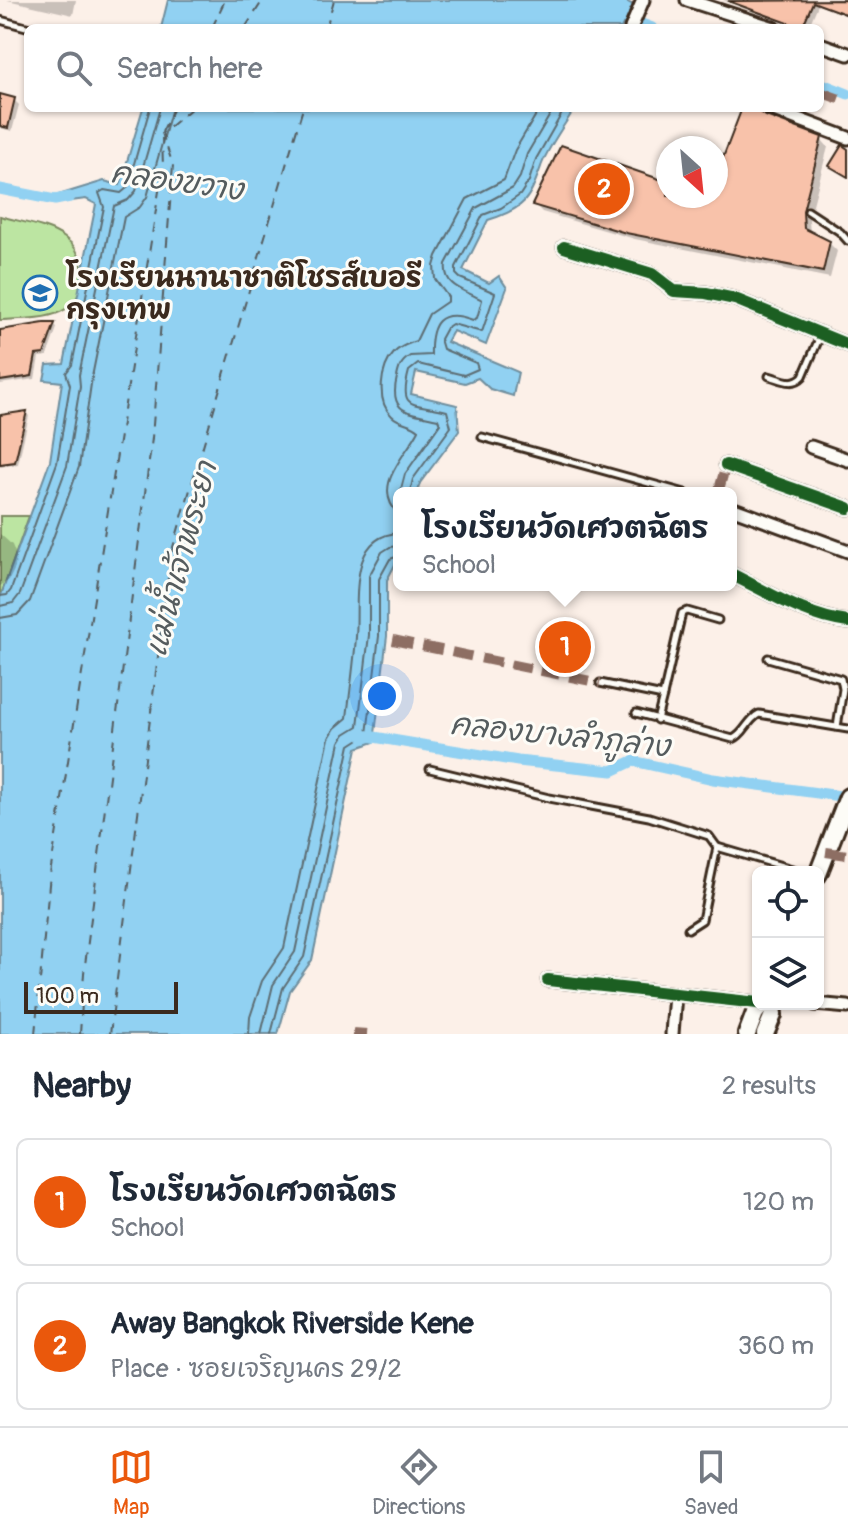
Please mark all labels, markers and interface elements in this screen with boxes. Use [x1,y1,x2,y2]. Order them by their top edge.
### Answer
search box [24,24,824,112]
icon: search [52,46,96,90]
text: Search here [116,50,263,87]
north arrow [656,136,728,208]
water label: คลองขวาง [109,154,248,209]
pin: 2 [578,159,630,219]
place label: โรงเรียนนานาชาติโชรส์เบอรี กรุงเทพ [65,259,422,330]
school or university icon: โรงเรียนนานาชาติโชรส์เบอรี กรุงเทพ [21,274,59,312]
water label: แม่น้ำเจ้าพระยา [128,453,226,660]
popup [393,487,737,591]
text: โรงเรียนวัดเศวตฉัตร [421,510,709,547]
text: School [421,549,496,581]
pin: 1 [539,617,591,677]
your location [362,676,402,716]
water label: คลองบางลำภูล่าง [448,705,674,769]
map controls [752,866,824,1010]
button: locate [752,866,824,938]
button: layers [752,938,824,1010]
scale bar [24,978,178,1014]
text: 100 m [36,982,99,1010]
text: Nearby [32,1065,131,1108]
text: 2 results [722,1070,816,1102]
text: โรงเรียนวัดเศวตฉัตร [110,1173,397,1210]
text: 1 [55,1186,65,1218]
text: 120 m [743,1186,814,1218]
text: School [110,1212,185,1244]
text: Away Bangkok Riverside Kene [110,1305,474,1342]
text: 2 [53,1330,67,1362]
text: 360 m [738,1330,814,1362]
text: Place · ซอยเจริญนคร 29/2 [110,1353,402,1385]
tab: Map [109,1445,153,1521]
tab: Directions [372,1445,465,1521]
tab: Saved [684,1445,739,1521]

